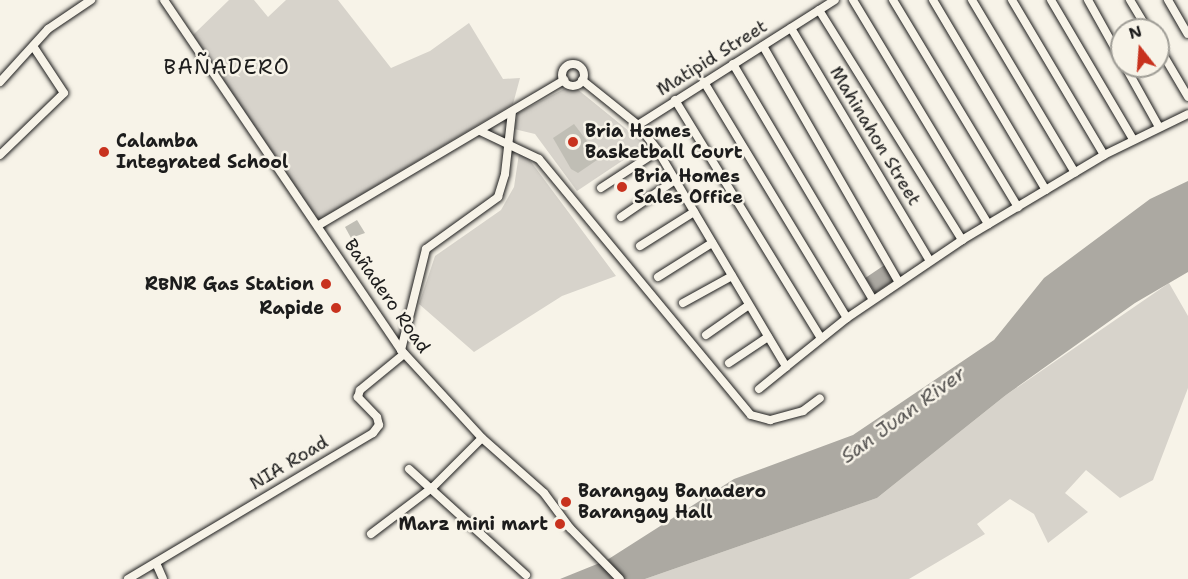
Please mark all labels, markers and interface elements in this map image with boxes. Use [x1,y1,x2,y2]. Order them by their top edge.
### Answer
street label: Matipid Street [653,15,771,101]
north arrow [1110,18,1170,78]
text: N [1126,20,1144,44]
district label: BAÑADERO [164,54,290,80]
street label: Mahinahon Street [825,63,925,209]
place label: Bria Homes Basketball Court [585,121,743,164]
place label: Calamba Integrated School [116,131,288,174]
marker: Bria Homes Basketball Court [566,135,580,149]
marker: Calamba Integrated School [97,145,111,159]
place label: Bria Homes Sales Office [634,166,743,208]
marker: Bria Homes Sales Office [615,180,629,194]
street label: Bañadero Road [340,235,434,357]
place label: RBNR Gas Station [145,273,314,295]
marker: RBNR Gas Station [319,277,333,291]
place label: Rapide [259,297,324,319]
marker: Rapide [329,301,343,315]
water label: San Juan River [836,362,970,468]
street label: NIA Road [246,431,332,495]
place label: Barangay Banadero Barangay Hall [578,481,766,524]
marker: Barangay Banadero Barangay Hall [559,495,573,509]
place label: Marz mini mart [398,513,548,535]
marker: Marz mini mart [553,517,567,531]

